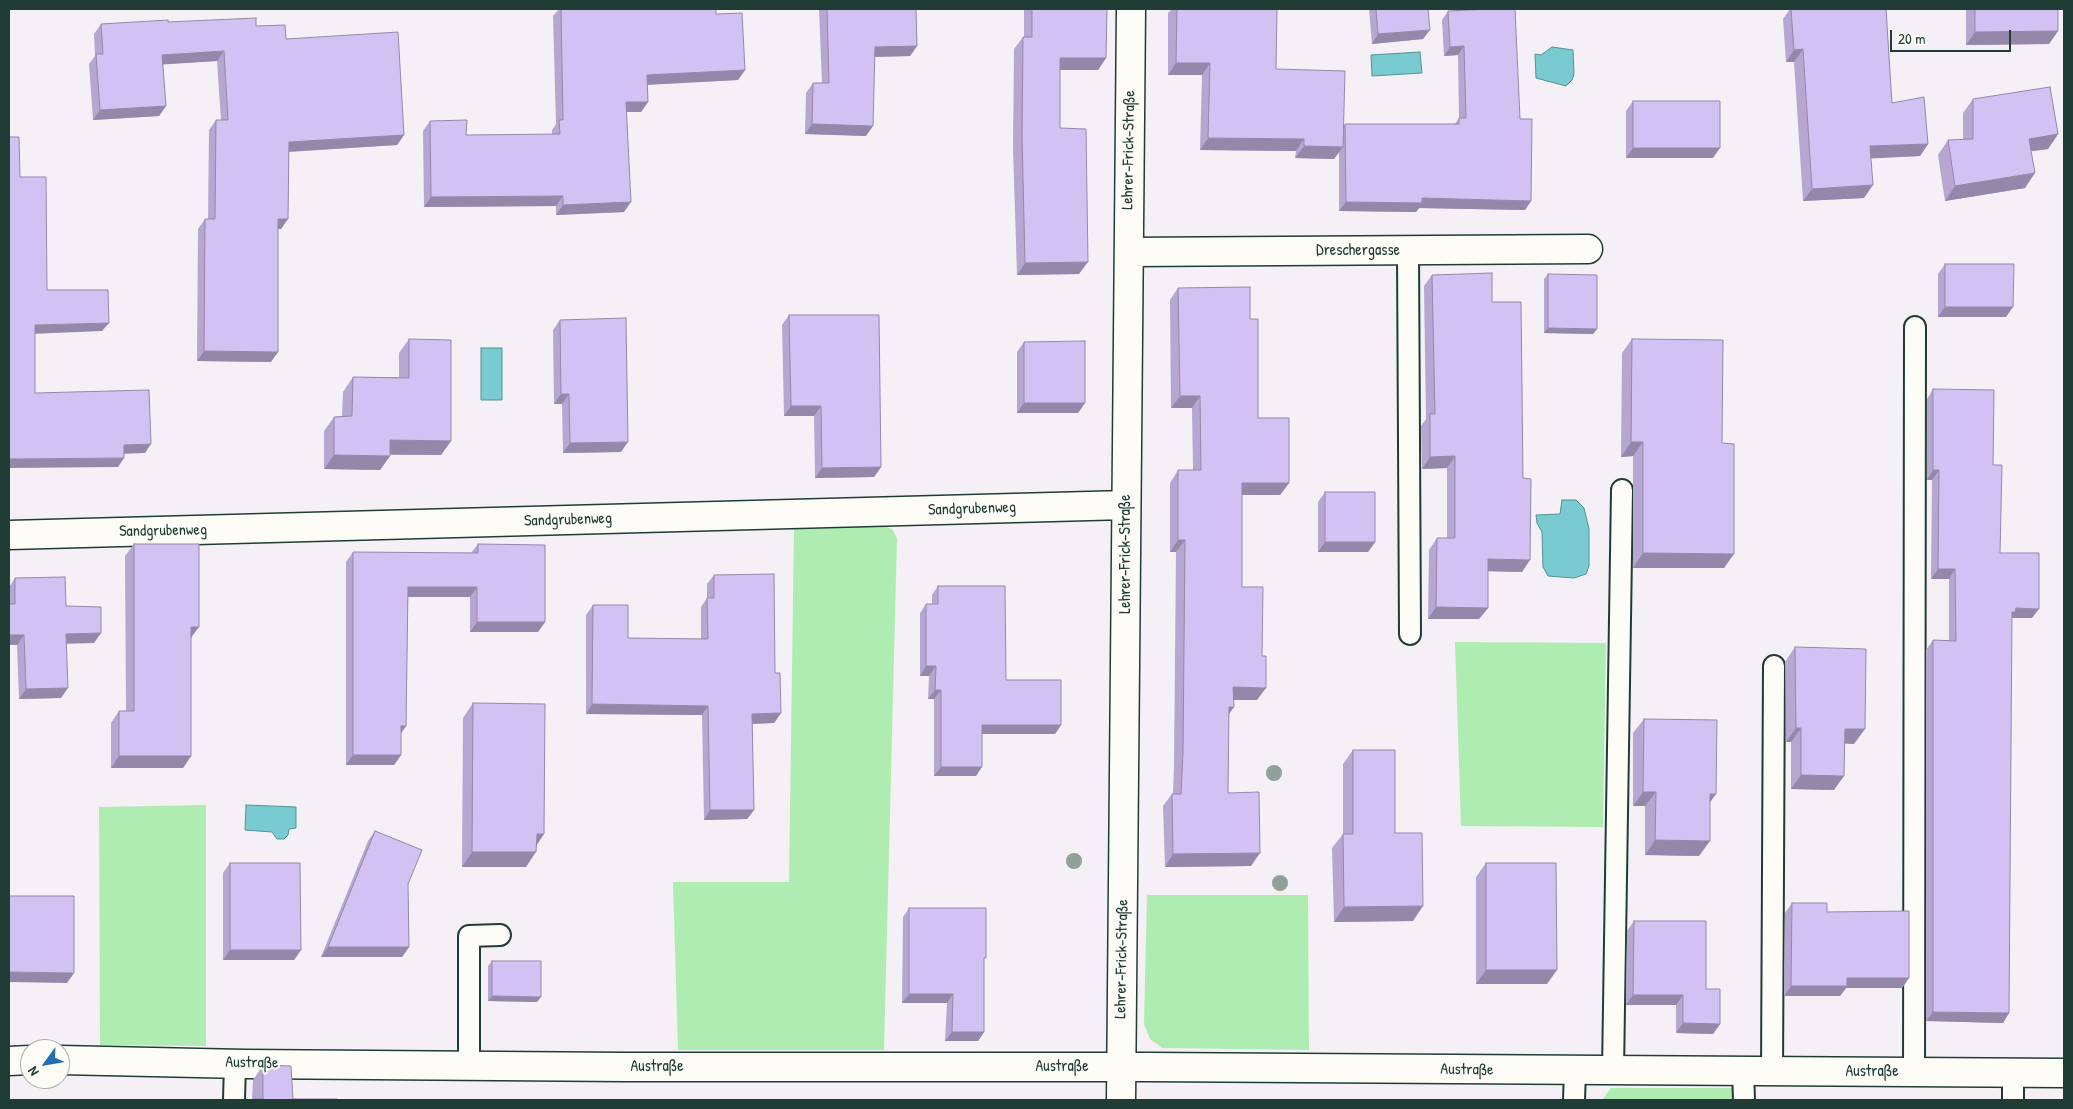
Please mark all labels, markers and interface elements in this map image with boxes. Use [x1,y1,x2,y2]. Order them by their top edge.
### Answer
scale bar [1893,20,2014,52]
text: 20 m [1898,28,1925,49]
street label: Lehrer-Frick-Straße [1118,90,1140,210]
street label: Dreschergasse [1316,241,1400,261]
street label: Lehrer-Frick-Straße [1116,494,1136,614]
street label: Sandgrubenweg [928,498,1016,520]
street label: Sandgrubenweg [524,509,612,531]
street label: Sandgrubenweg [119,521,207,541]
street label: Lehrer-Frick-Straße [1111,899,1133,1019]
north arrow [20,1039,70,1089]
street label: Austraße [225,1053,279,1073]
street label: Austraße [630,1057,684,1077]
street label: Austraße [1035,1057,1089,1077]
street label: Austraße [1440,1060,1494,1080]
street label: Austraße [1845,1062,1899,1082]
text: N [23,1063,43,1080]

